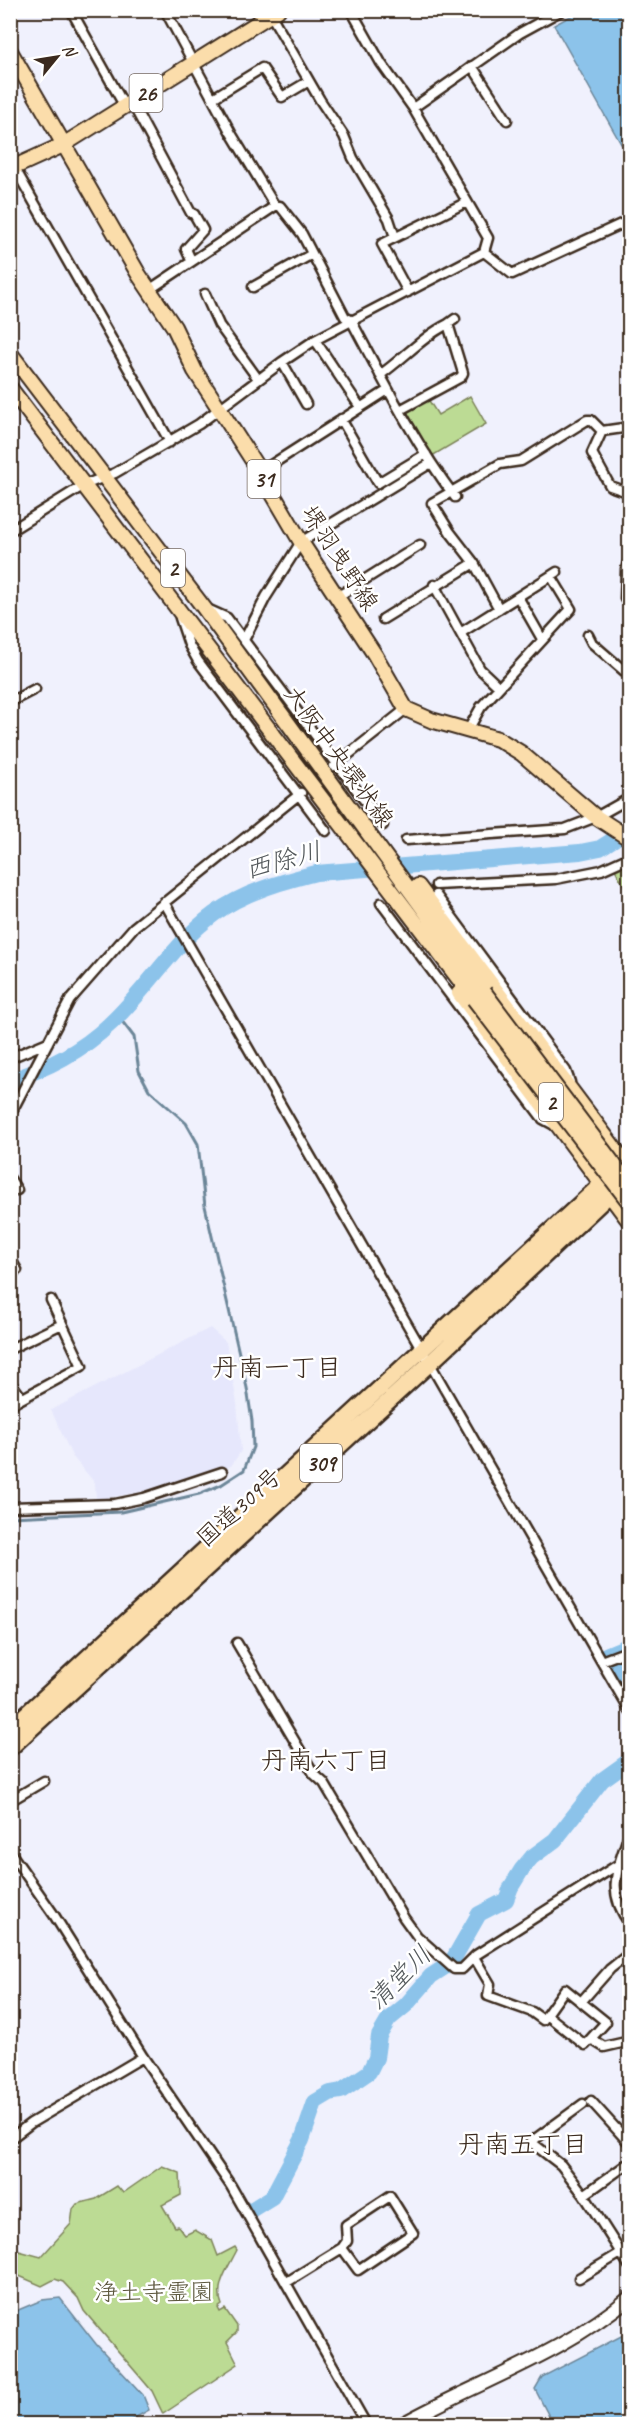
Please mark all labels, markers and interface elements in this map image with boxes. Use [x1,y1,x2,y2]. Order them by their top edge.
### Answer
north arrow [27,27,87,87]
text: N [58,41,82,62]
road number: 26 [130,74,162,112]
road number: 31 [248,460,280,498]
street label: 堺羽曳野線 [295,500,385,616]
road number: 2 [161,549,185,587]
street label: 大阪中央環状線 [277,679,401,833]
water label: 西除川 [241,834,325,887]
road number: 2 [539,1083,563,1121]
district label: 丹南一丁目 [212,1351,342,1384]
road number: 309 [300,1444,342,1482]
street label: 国道309号 [190,1461,288,1553]
district label: 丹南六丁目 [261,1744,391,1777]
water label: 清堂川 [360,1938,439,2017]
district label: 丹南五丁目 [458,2128,588,2161]
park label: 浄土寺霊園 [94,2277,214,2307]

